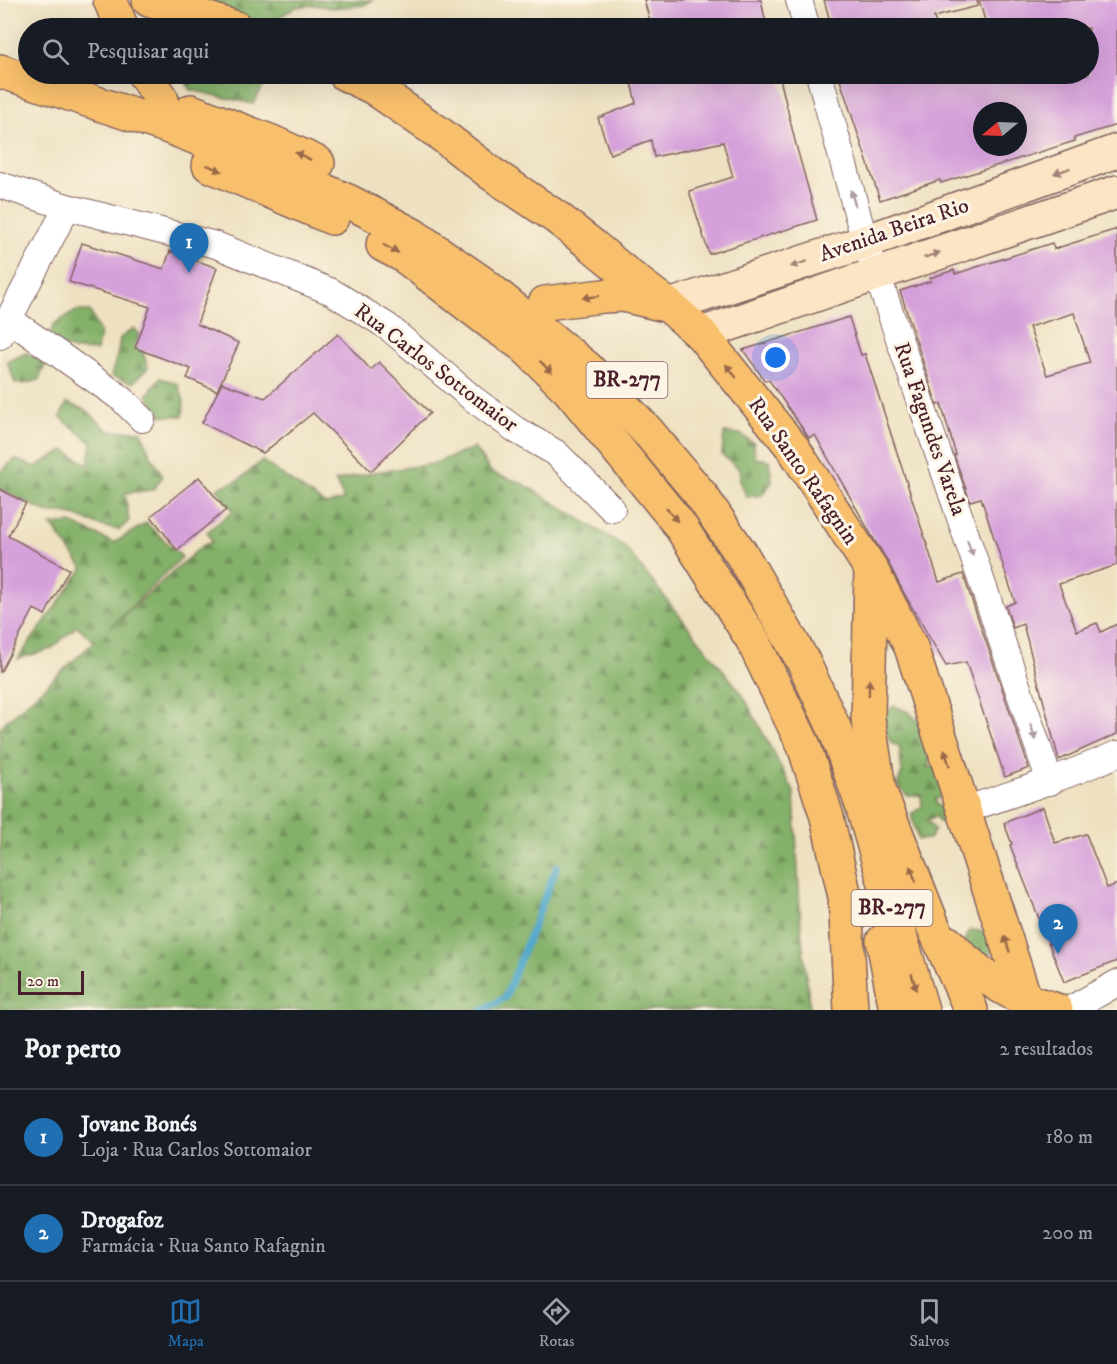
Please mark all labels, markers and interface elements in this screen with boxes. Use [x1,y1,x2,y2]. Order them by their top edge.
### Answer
search box [18,18,1099,84]
icon: search [39,35,72,68]
text: Pesquisar aqui [87,38,209,65]
north arrow [973,102,1027,156]
one-way arrow [294,152,311,161]
one-way arrow [205,163,223,173]
one-way arrow [1053,166,1071,176]
one-way arrow [848,189,857,207]
street label: Avenida Beira Rio [816,192,972,268]
pin: 1 [170,224,208,273]
one-way arrow [383,244,400,254]
one-way arrow [923,249,941,259]
one-way arrow [790,259,808,269]
one-way arrow [582,293,601,302]
street label: Rua Carlos Sottomaior [349,298,524,439]
street label: Rua Fagundes Varela [888,339,973,520]
your location [761,343,790,372]
one-way arrow [538,360,553,374]
road number: BR-277 [586,362,668,398]
one-way arrow [725,363,738,379]
street label: Rua Santo Rafagnin [742,392,864,550]
one-way arrow [666,507,679,523]
one-way arrow [966,539,976,557]
one-way arrow [864,679,874,698]
one-way arrow [1029,723,1038,741]
one-way arrow [942,749,951,767]
one-way arrow [908,864,918,882]
road number: BR-277 [852,890,932,926]
pin: 2 [1038,904,1078,954]
one-way arrow [1002,934,1011,952]
scale bar [18,968,84,996]
text: 20 m [27,971,59,991]
one-way arrow [910,973,919,991]
text: Por perto [24,1033,121,1066]
text: 2 resultados [1000,1037,1093,1062]
text: Jovane Bonés [81,1111,197,1138]
text: 1 [40,1125,47,1150]
text: 180 m [1046,1125,1093,1150]
text: Loja · Rua Carlos Sottomaior [81,1138,312,1163]
text: Drogafoz [81,1207,163,1234]
text: 2 [39,1221,48,1246]
text: 200 m [1042,1221,1093,1246]
text: Farmácia · Rua Santo Rafagnin [81,1234,326,1259]
tab: Mapa [168,1295,204,1351]
tab: Rotas [539,1295,574,1351]
tab: Salvos [909,1295,949,1351]

